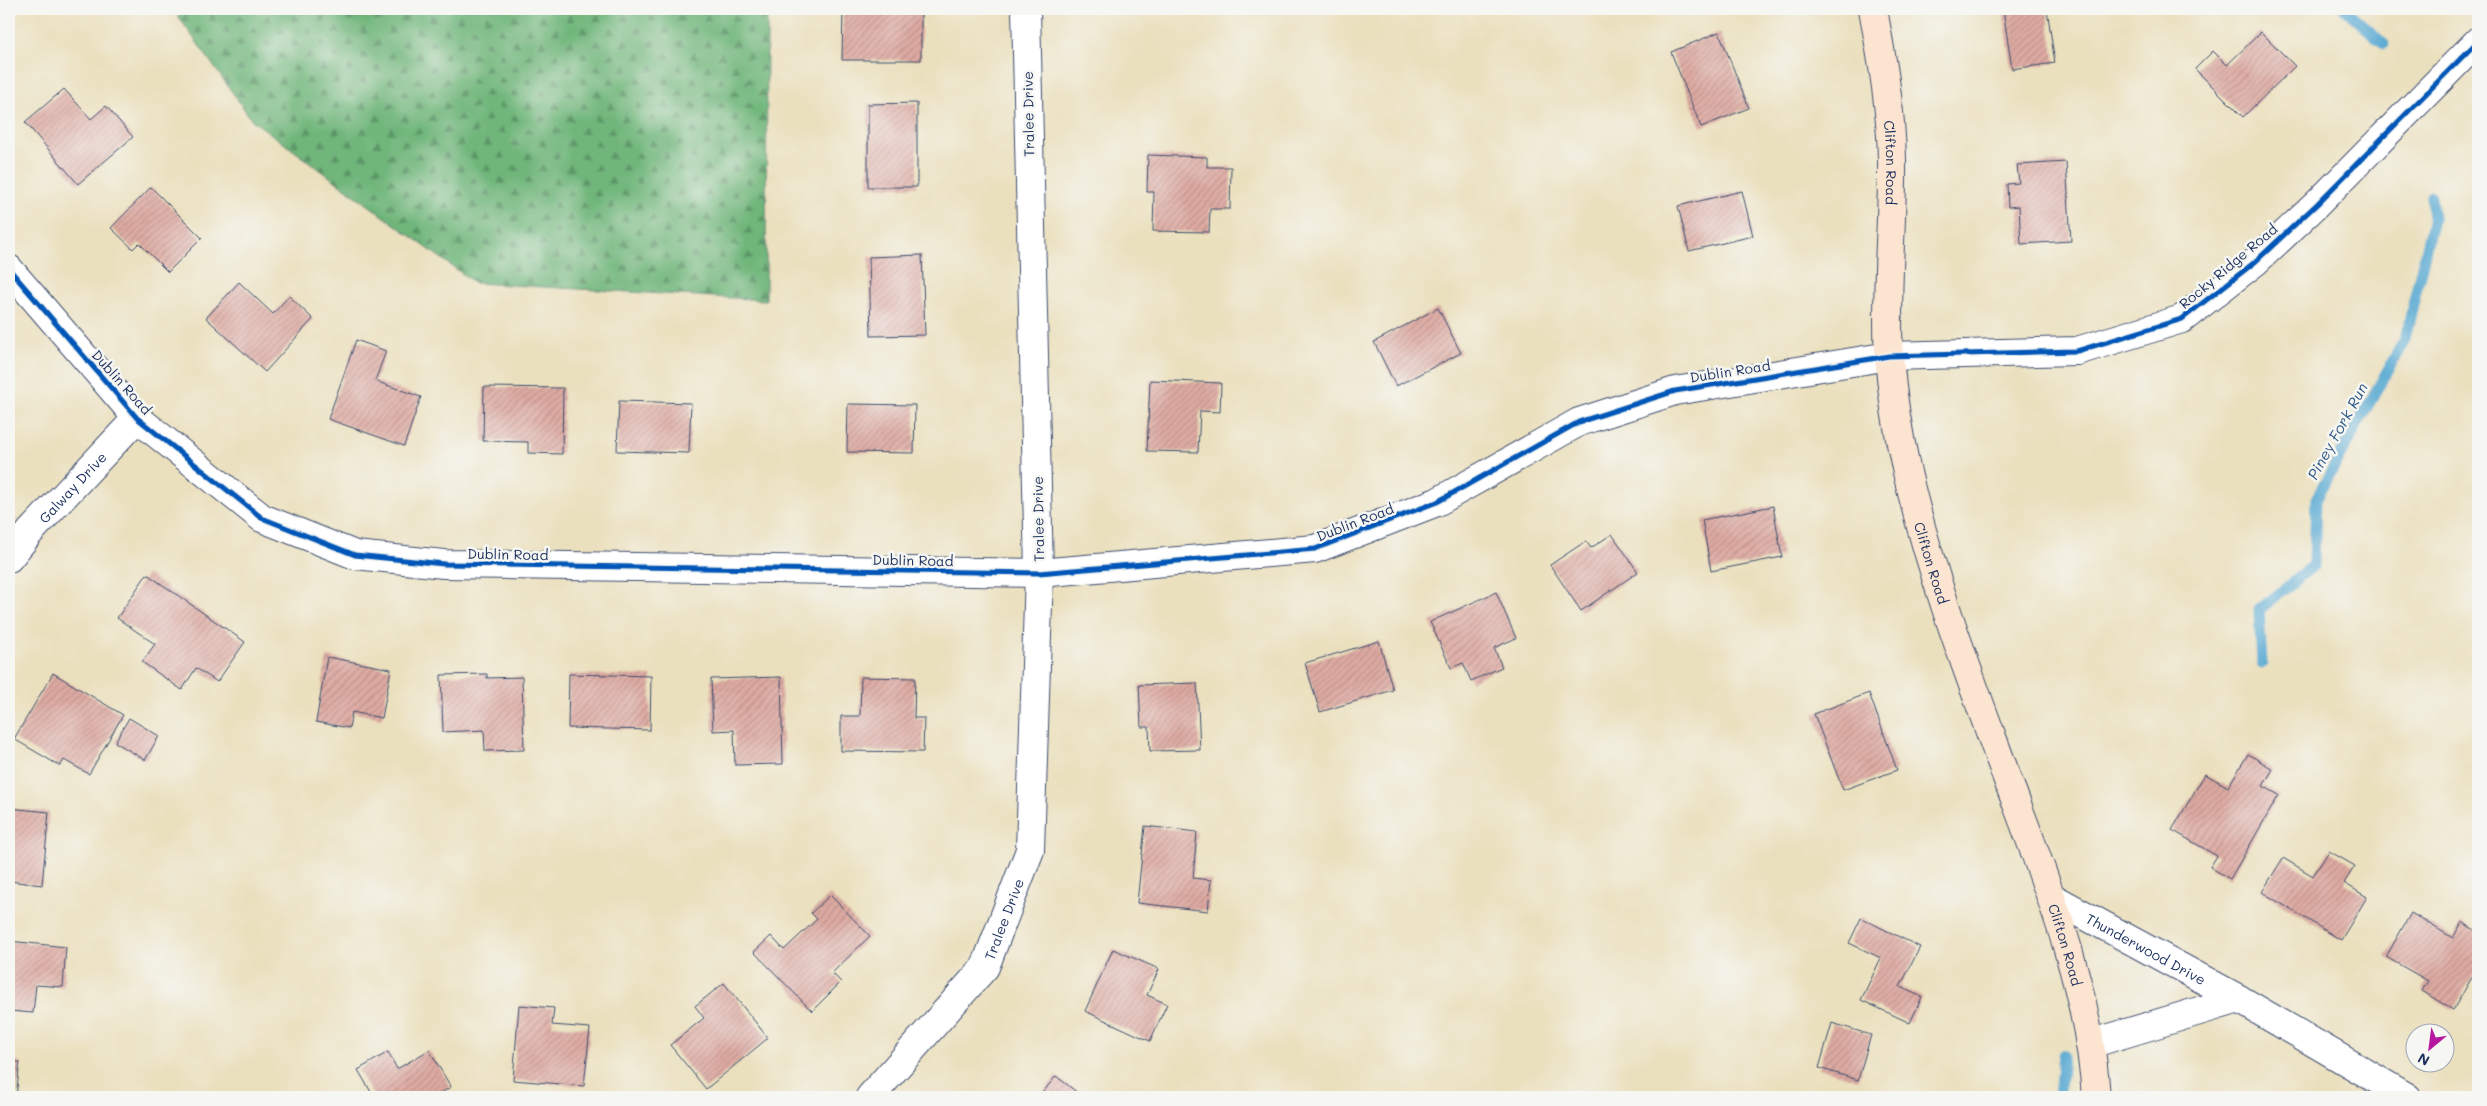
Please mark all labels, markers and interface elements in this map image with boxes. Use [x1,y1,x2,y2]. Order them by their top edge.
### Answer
street label: Tralee Drive [1018,71,1038,157]
street label: Clifton Road [1880,119,1902,205]
street label: Rocky Ridge Road [2175,219,2281,313]
street label: Dublin Road [88,346,156,419]
street label: Dublin Road [1688,355,1772,387]
water label: Piney Fork Run [2302,379,2372,483]
street label: Galway Drive [34,447,110,527]
street label: Tralee Drive [1028,476,1048,562]
street label: Dublin Road [1314,499,1396,545]
street label: Clifton Road [1910,519,1953,606]
street label: Dublin Road [467,544,549,564]
street label: Dublin Road [872,550,954,570]
street label: Tralee Drive [979,875,1028,963]
street label: Clifton Road [2044,901,2087,988]
street label: Thunderwood Drive [2083,908,2209,989]
north arrow [2404,1024,2454,1074]
text: N [2414,1049,2433,1071]

